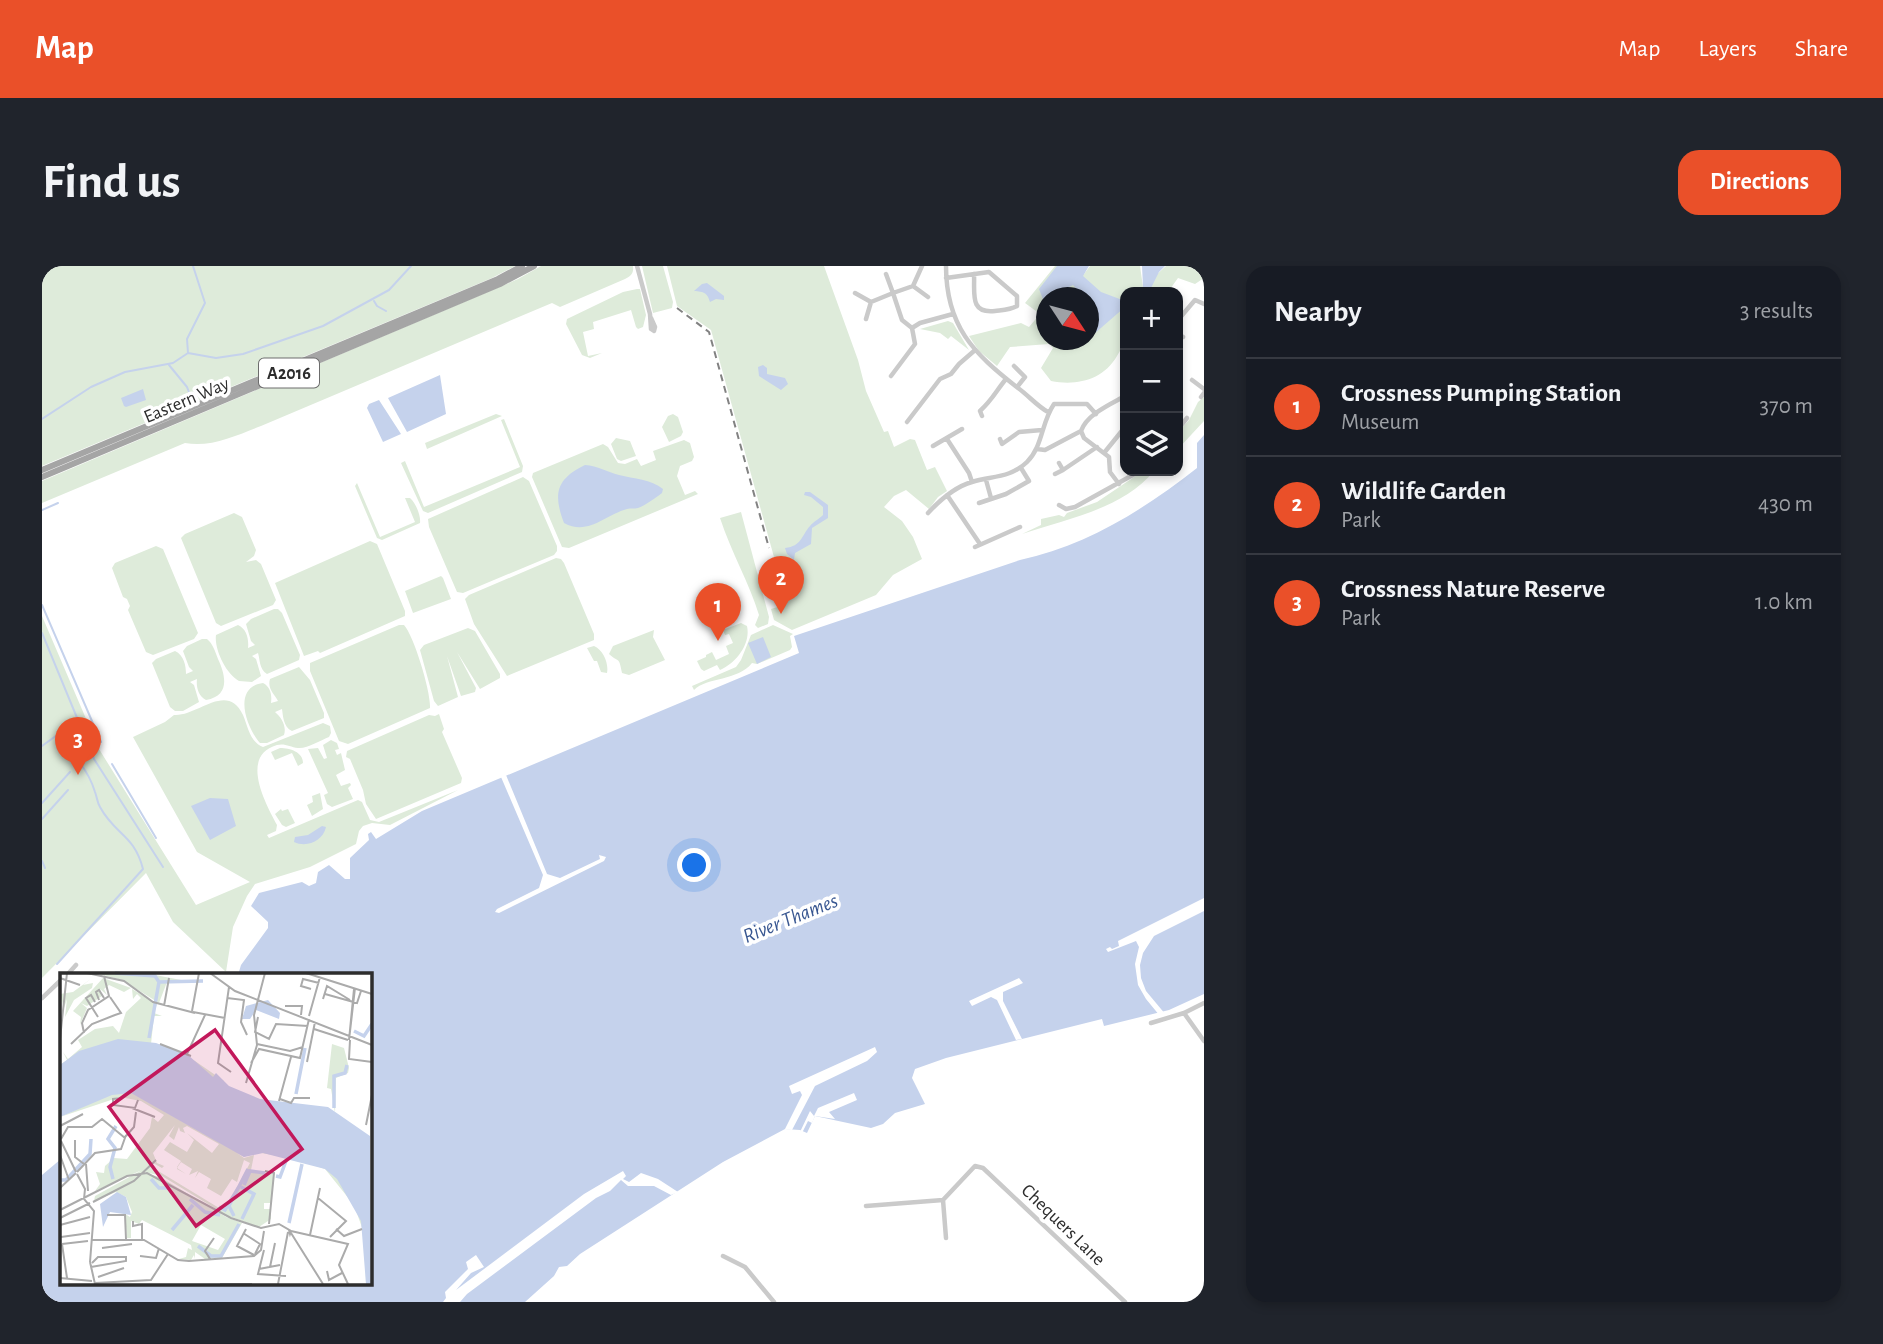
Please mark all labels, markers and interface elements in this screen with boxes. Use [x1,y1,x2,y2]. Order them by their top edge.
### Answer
text: Map [35,32,94,65]
text: Map [1618,37,1660,61]
text: Layers [1698,37,1757,61]
text: Share [1795,37,1848,61]
button: Directions [1678,150,1841,215]
text: Find us [42,158,181,207]
north arrow [1036,287,1099,350]
map controls [1120,287,1183,476]
button: + [1120,287,1183,350]
text: Nearby [1274,297,1362,327]
text: 3 results [1740,300,1813,323]
button: − [1120,350,1183,413]
road number: A2016 [259,358,319,388]
street label: Eastern Way [141,374,232,427]
text: Crossness Pumping Station [1341,380,1622,406]
text: 1 [1293,395,1301,418]
text: 370 m [1760,395,1813,418]
text: Museum [1341,411,1419,434]
button: layers [1120,413,1183,476]
text: Wildlife Garden [1341,478,1506,504]
text: 2 [1292,493,1302,516]
text: 430 m [1758,493,1813,516]
text: Park [1341,509,1381,532]
pin: 2 [758,556,804,614]
text: Crossness Nature Reserve [1341,576,1605,602]
pin: 1 [695,583,741,641]
text: 3 [1292,591,1302,614]
text: 1.0 km [1755,591,1813,614]
text: Park [1341,607,1381,630]
pin: 3 [55,717,101,775]
your location [677,848,711,882]
water label: River Thames [740,890,841,947]
inset map [60,973,371,1284]
street label: Chequers Lane [1018,1181,1108,1269]

